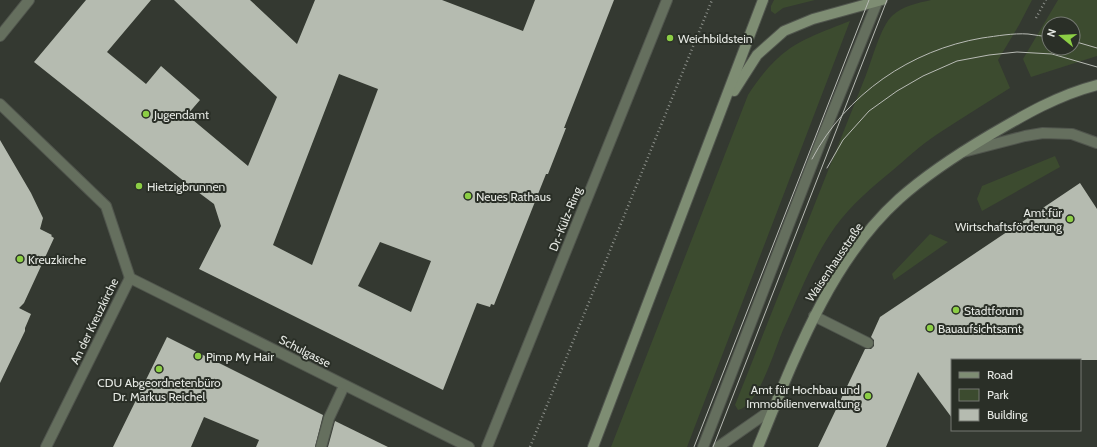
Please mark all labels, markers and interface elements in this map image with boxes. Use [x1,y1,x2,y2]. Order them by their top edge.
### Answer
north arrow [1041,16,1081,56]
text: N [1044,27,1059,39]
place label: Weichbildstein [678,31,753,46]
marker: Weichbildstein [665,33,675,43]
place label: Jugendamt [153,107,209,122]
marker: Jugendamt [141,109,151,119]
place label: Hietzigbrunnen [147,179,226,194]
marker: Hietzigbrunnen [134,181,144,191]
street label: Dr.-Külz-Ring [545,184,585,253]
place label: Neues Rathaus [476,189,551,204]
marker: Neues Rathaus [463,191,473,201]
place label: Amt für Wirtschaftsförderung [955,205,1063,234]
marker: Amt für Wirtschaftsförderung [1065,214,1075,224]
street label: Waisenhausstraße [802,220,866,304]
place label: Kreuzkirche [28,252,86,267]
marker: Kreuzkirche [15,254,25,264]
street label: An der Kreuzkirche [67,275,121,367]
place label: Stadtforum [964,303,1022,318]
marker: Stadtforum [951,305,961,315]
place label: Bauaufsichtsamt [938,321,1022,336]
marker: Bauaufsichtsamt [925,323,935,333]
street label: Schulgasse [277,332,333,370]
place label: Pimp My Hair [206,349,274,364]
marker: Pimp My Hair [193,351,203,361]
legend [951,359,1081,431]
marker: CDU Abgeordnetenbüro Dr. Markus Reichel [154,364,164,374]
text: Road [987,367,1013,382]
place label: CDU Abgeordnetenbüro Dr. Markus Reichel [97,375,221,404]
place label: Amt für Hochbau und Immobilienverwaltung [746,382,861,411]
text: Park [987,387,1009,402]
marker: Amt für Hochbau und Immobilienverwaltung [863,391,873,401]
text: Building [987,407,1029,422]

